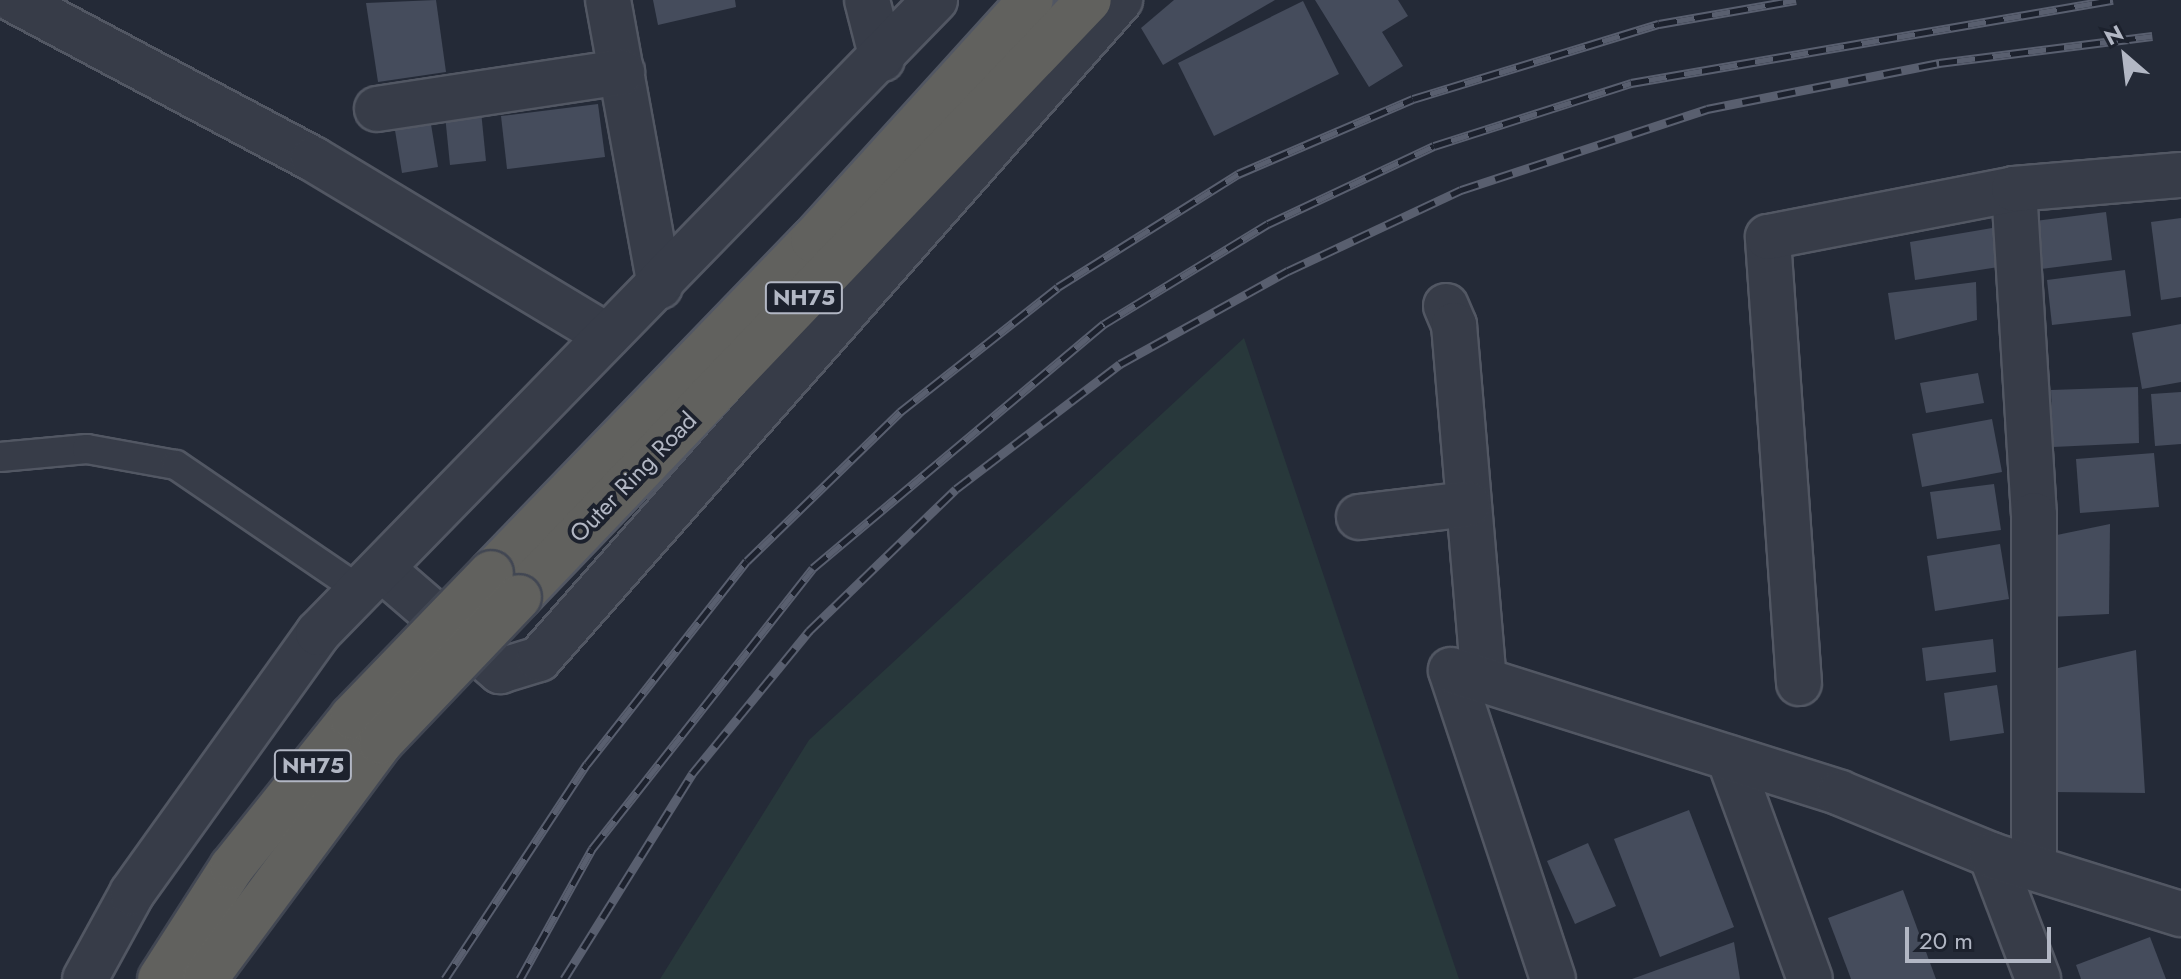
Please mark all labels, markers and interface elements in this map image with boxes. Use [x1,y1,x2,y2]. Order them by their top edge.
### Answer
north arrow [2085,16,2165,96]
text: N [2099,17,2129,53]
road number: NH75 [764,280,844,316]
street label: Outer Ring Road [564,406,702,548]
road number: NH75 [273,748,353,784]
scale bar [1909,911,2055,961]
text: 20 m [1919,923,1973,958]

